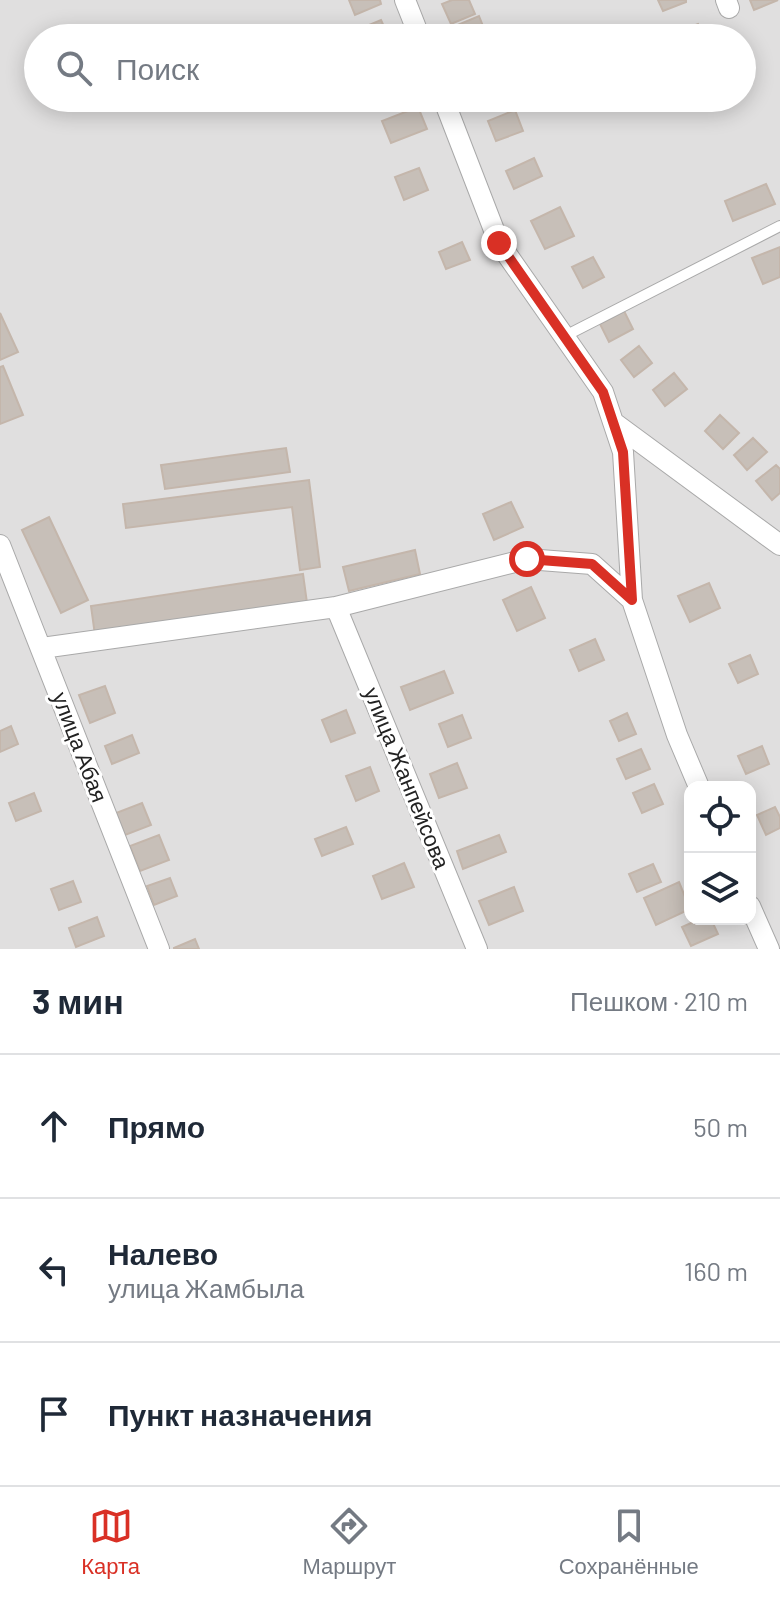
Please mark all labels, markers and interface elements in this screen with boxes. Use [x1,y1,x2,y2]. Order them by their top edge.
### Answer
search box [24,24,756,112]
icon: search [52,46,96,90]
text: Поиск [116,50,199,86]
route end [481,225,517,261]
route start [509,541,545,577]
street label: улица Жанпейсова [359,683,456,873]
street label: улица Абая [47,688,114,806]
map controls [684,781,756,925]
button: locate [684,781,756,853]
button: layers [684,853,756,925]
text: 3 мин [32,980,124,1021]
text: Пешком · 210 m [570,985,748,1016]
icon: ahead [32,1104,76,1148]
text: Прямо [108,1108,205,1144]
text: 50 m [693,1111,748,1142]
text: Налево [108,1235,218,1271]
icon: left [32,1248,76,1292]
text: 160 m [684,1255,748,1286]
text: улица Жамбыла [108,1272,304,1303]
icon: arrive [32,1392,76,1436]
text: Пункт назначения [108,1396,372,1432]
tab: Карта [81,1504,140,1580]
tab: Маршрут [303,1504,396,1580]
tab: Сохранённые [559,1504,699,1580]

